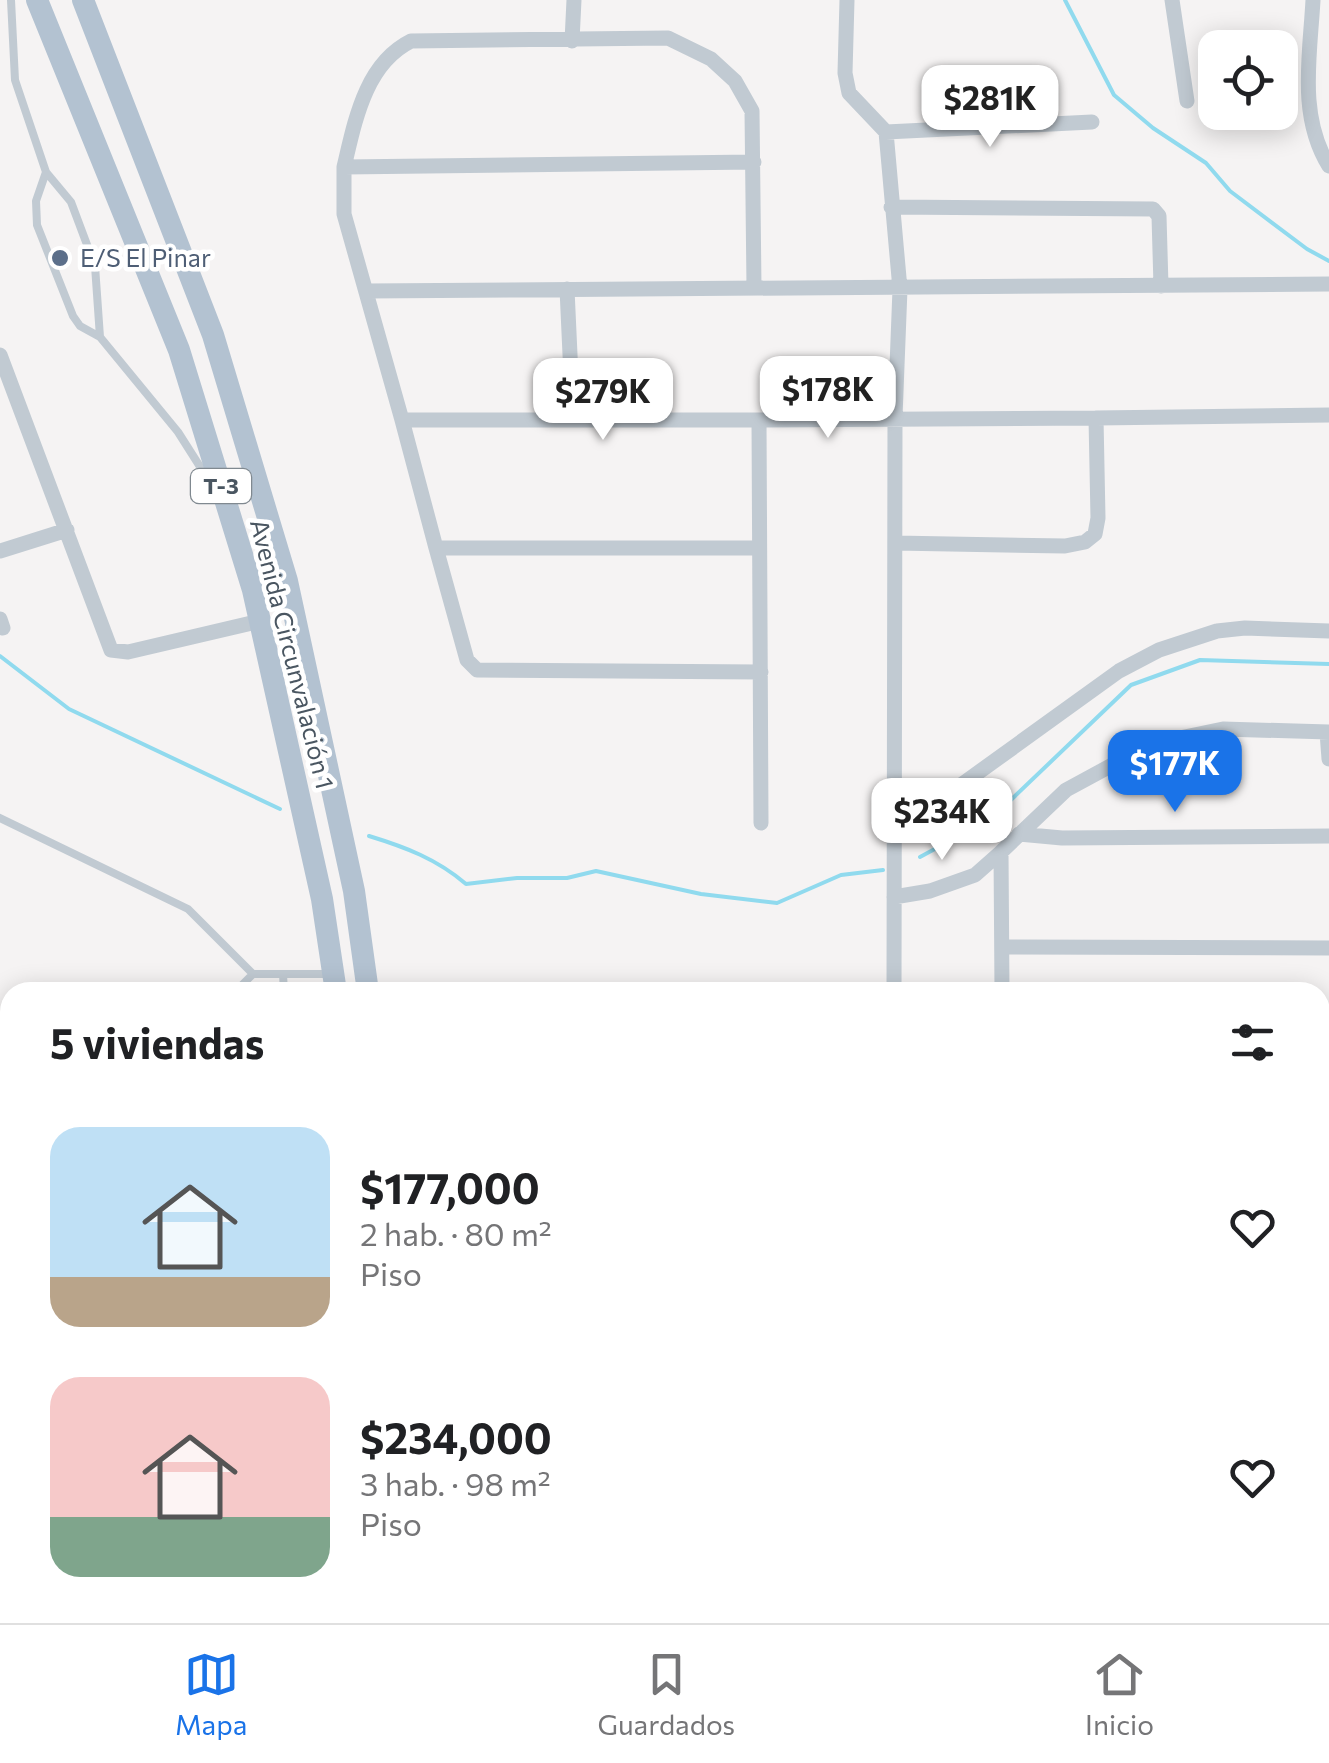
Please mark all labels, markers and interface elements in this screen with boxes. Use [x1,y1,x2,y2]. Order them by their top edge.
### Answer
map controls [1198,30,1298,130]
button: locate [1198,30,1298,130]
pin: $281K [920,65,1060,150]
text: $281K [943,77,1037,117]
place label: E/S El Pinar [80,242,211,272]
marker: E/S El Pinar [49,247,71,269]
pin: $178K [758,356,898,441]
pin: $279K [533,358,673,443]
text: $178K [782,368,874,408]
text: $279K [555,370,651,410]
road number: T-3 [191,469,251,503]
street label: Avenida Circunvalación 1 [245,516,341,792]
pin: $177K [1105,730,1245,815]
text: $177K [1130,742,1220,782]
pin: $234K [872,778,1012,863]
text: $234K [893,790,991,830]
icon: filters [1225,1015,1280,1070]
text: 5 viviendas [50,1016,264,1068]
text: $177,000 [360,1161,540,1213]
icon: home [130,1167,250,1287]
icon: heart [1225,1200,1280,1255]
text: 2 hab. · 80 m² [360,1213,552,1253]
text: Piso [360,1253,422,1293]
text: $234,000 [360,1411,552,1463]
icon: home [130,1417,250,1537]
icon: heart [1225,1450,1280,1505]
text: 3 hab. · 98 m² [360,1463,551,1503]
text: Piso [360,1503,422,1543]
tab: Mapa [175,1647,247,1741]
tab: Guardados [597,1647,735,1741]
tab: Inicio [1085,1647,1154,1741]

